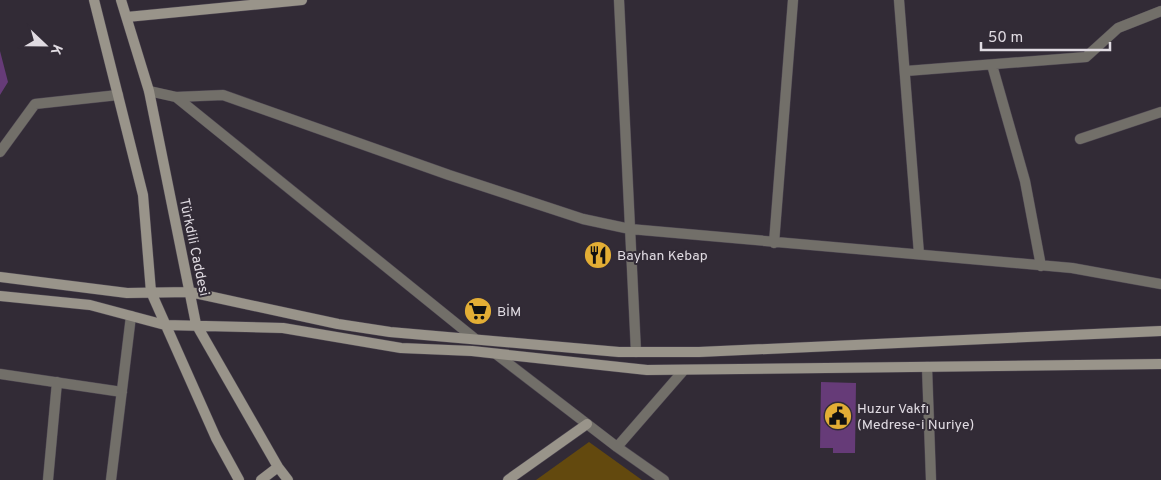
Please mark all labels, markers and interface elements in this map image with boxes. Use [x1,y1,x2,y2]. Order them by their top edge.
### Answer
north arrow [20,20,70,70]
scale bar [981,20,1110,52]
text: 50 m [988,29,1023,48]
text: K [46,42,65,57]
street label: Türkdili Caddesi [175,197,212,298]
restaurant icon: Bayhan Kebap [583,240,613,270]
place label: Bayhan Kebap [617,248,708,265]
supermarket icon: BİM [463,296,493,326]
place label: BİM [497,303,521,321]
public building icon: Huzur Vakfı (Medrese-i Nuriye) [823,401,853,431]
place label: Huzur Vakfı (Medrese-i Nuriye) [857,401,974,434]

